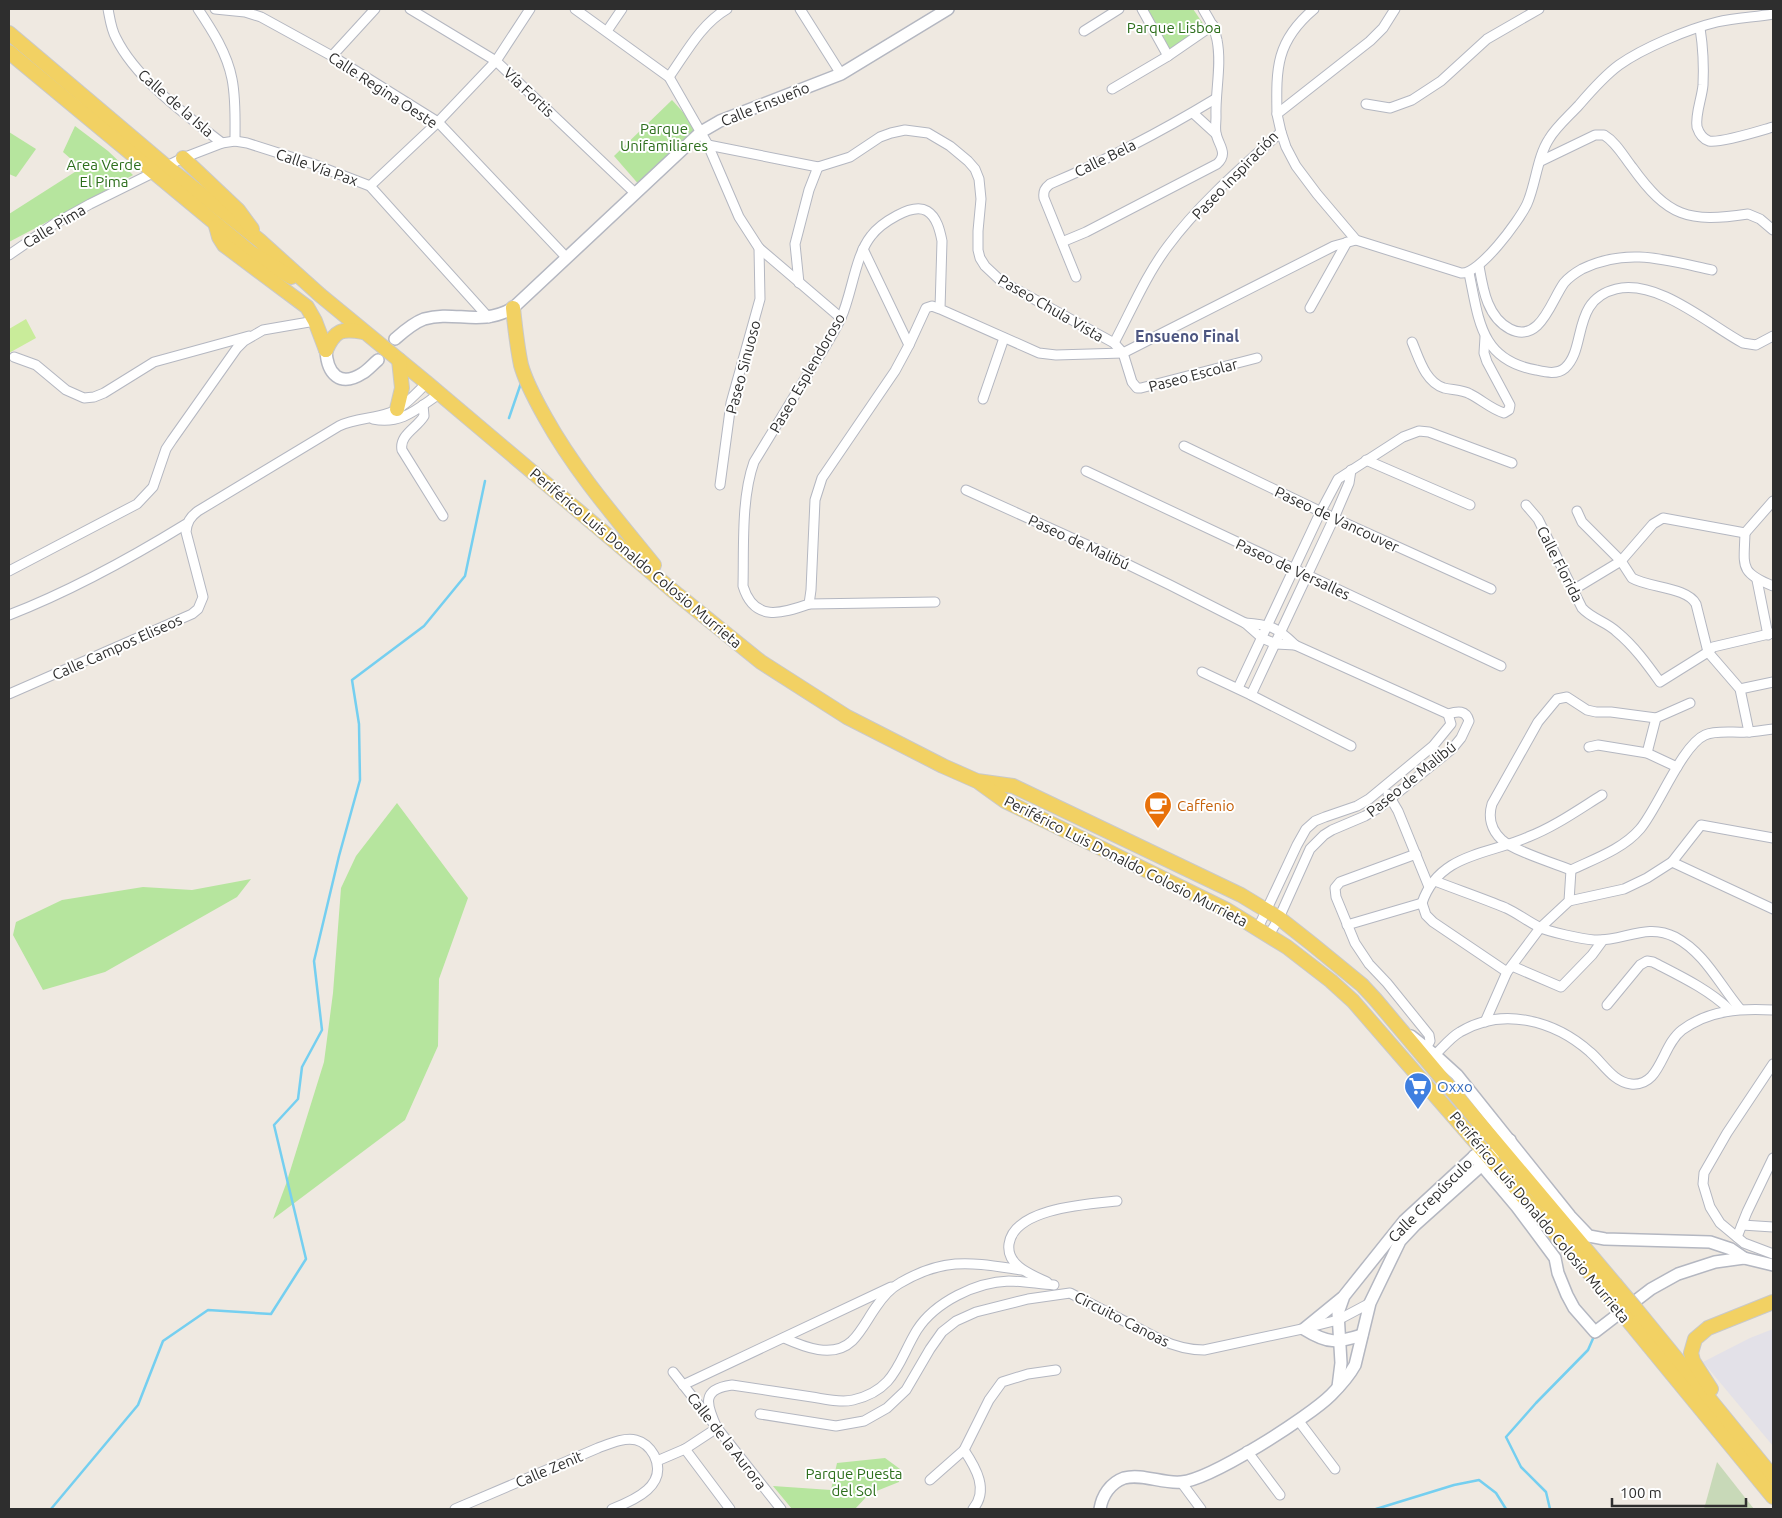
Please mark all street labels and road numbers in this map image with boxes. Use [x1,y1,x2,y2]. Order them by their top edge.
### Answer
street label: Calle Regina Oeste [325,48,441,132]
street label: Vía Fortis [500,64,558,120]
street label: Calle de la Isla [135,66,217,140]
street label: Calle Ensueño [718,78,812,130]
street label: Paseo Inspiración [1189,127,1281,223]
street label: Calle Bela [1072,136,1138,180]
street label: Calle Vía Pax [274,145,361,189]
street label: Calle Pima [20,201,88,251]
street label: Paseo Chula Vista [995,271,1107,345]
street label: Paseo Esplendoroso [766,310,848,436]
street label: Paseo Sinuoso [722,318,764,416]
street label: Paseo Escolar [1147,355,1240,395]
street label: Periférico Luis Donaldo Colosio Murrieta [527,465,745,651]
street label: Paseo de Vancouver [1272,483,1402,555]
street label: Paseo de Malibú [1026,511,1132,573]
street label: Calle Florida [1534,523,1586,605]
street label: Paseo de Versalles [1233,535,1353,603]
street label: Calle Campos Eliseos [50,611,184,683]
street label: Paseo de Malibú [1363,738,1459,820]
street label: Periférico Luis Donaldo Colosio Murrieta [1002,792,1250,930]
street label: Periférico Luis Donaldo Colosio Murrieta [1447,1108,1633,1326]
street label: Calle Crepúsculo [1384,1154,1476,1246]
street label: Circuito Canoas [1072,1288,1172,1350]
street label: Calle de la Aurora [684,1389,770,1493]
street label: Calle Zenit [513,1447,585,1491]

